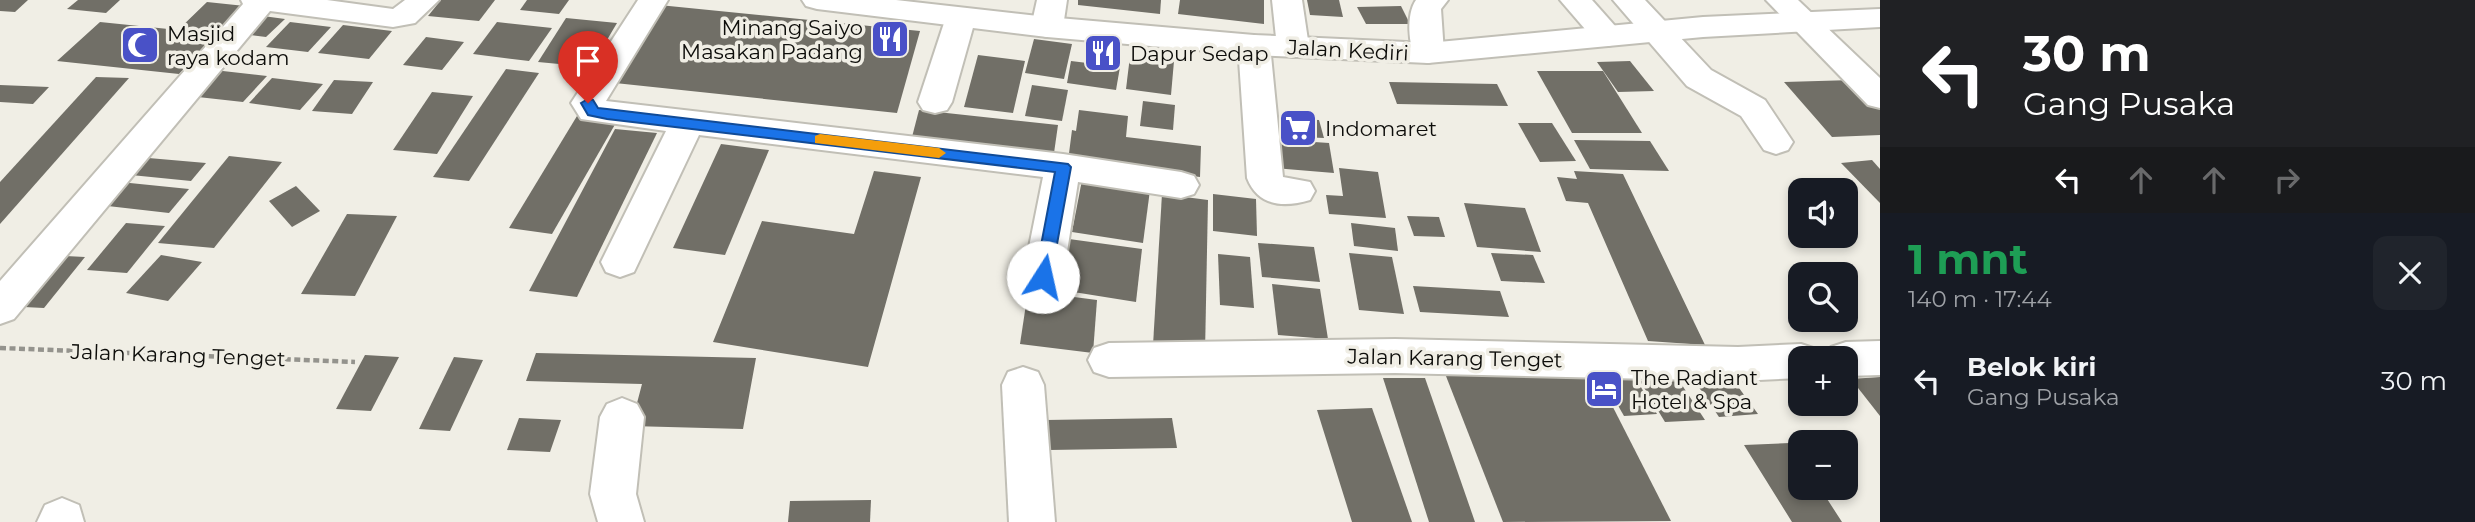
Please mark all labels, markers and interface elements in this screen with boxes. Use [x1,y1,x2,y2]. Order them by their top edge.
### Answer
place label: Minang Saiyo Masakan Padang [681,15,863,64]
restaurant icon: Minang Saiyo Masakan Padang [869,18,911,60]
place label: Masjid raya kodam [167,21,290,70]
mosque icon: Masjid raya kodam [119,24,161,66]
text: 30 m [2023,24,2151,83]
icon: left [1908,28,1999,119]
pin [558,31,618,103]
restaurant icon: Dapur Sedap [1082,32,1124,74]
street label: Jalan Kediri [1286,34,1409,66]
place label: Dapur Sedap [1130,41,1268,66]
icon: arrive [569,42,607,80]
text: Gang Pusaka [2023,84,2235,123]
supermarket icon: Indomaret [1277,107,1319,149]
place label: Indomaret [1325,116,1437,141]
icon: left [2049,161,2087,199]
icon: ahead [2122,161,2160,199]
icon: ahead [2195,161,2233,199]
icon: right [2268,161,2306,199]
map controls [1788,178,1858,500]
button: sound [1788,178,1858,248]
text: 1 mnt [1908,233,2028,285]
button: close [2373,236,2447,310]
position arrow [1006,240,1080,314]
button: search [1788,262,1858,332]
text: 140 m · 17:44 [1908,285,2052,313]
street label: Jalan Karang Tenget [69,339,286,371]
street label: Jalan Karang Tenget [1346,344,1563,372]
button: + [1788,346,1858,416]
text: Belok kiri [1967,351,2096,383]
icon: left [1908,362,1946,400]
place label: The Radiant Hotel & Spa [1631,365,1758,414]
text: 30 m [2381,365,2447,397]
hotel icon: The Radiant Hotel & Spa [1583,368,1625,410]
text: Gang Pusaka [1967,383,2120,411]
button: − [1788,430,1858,500]

